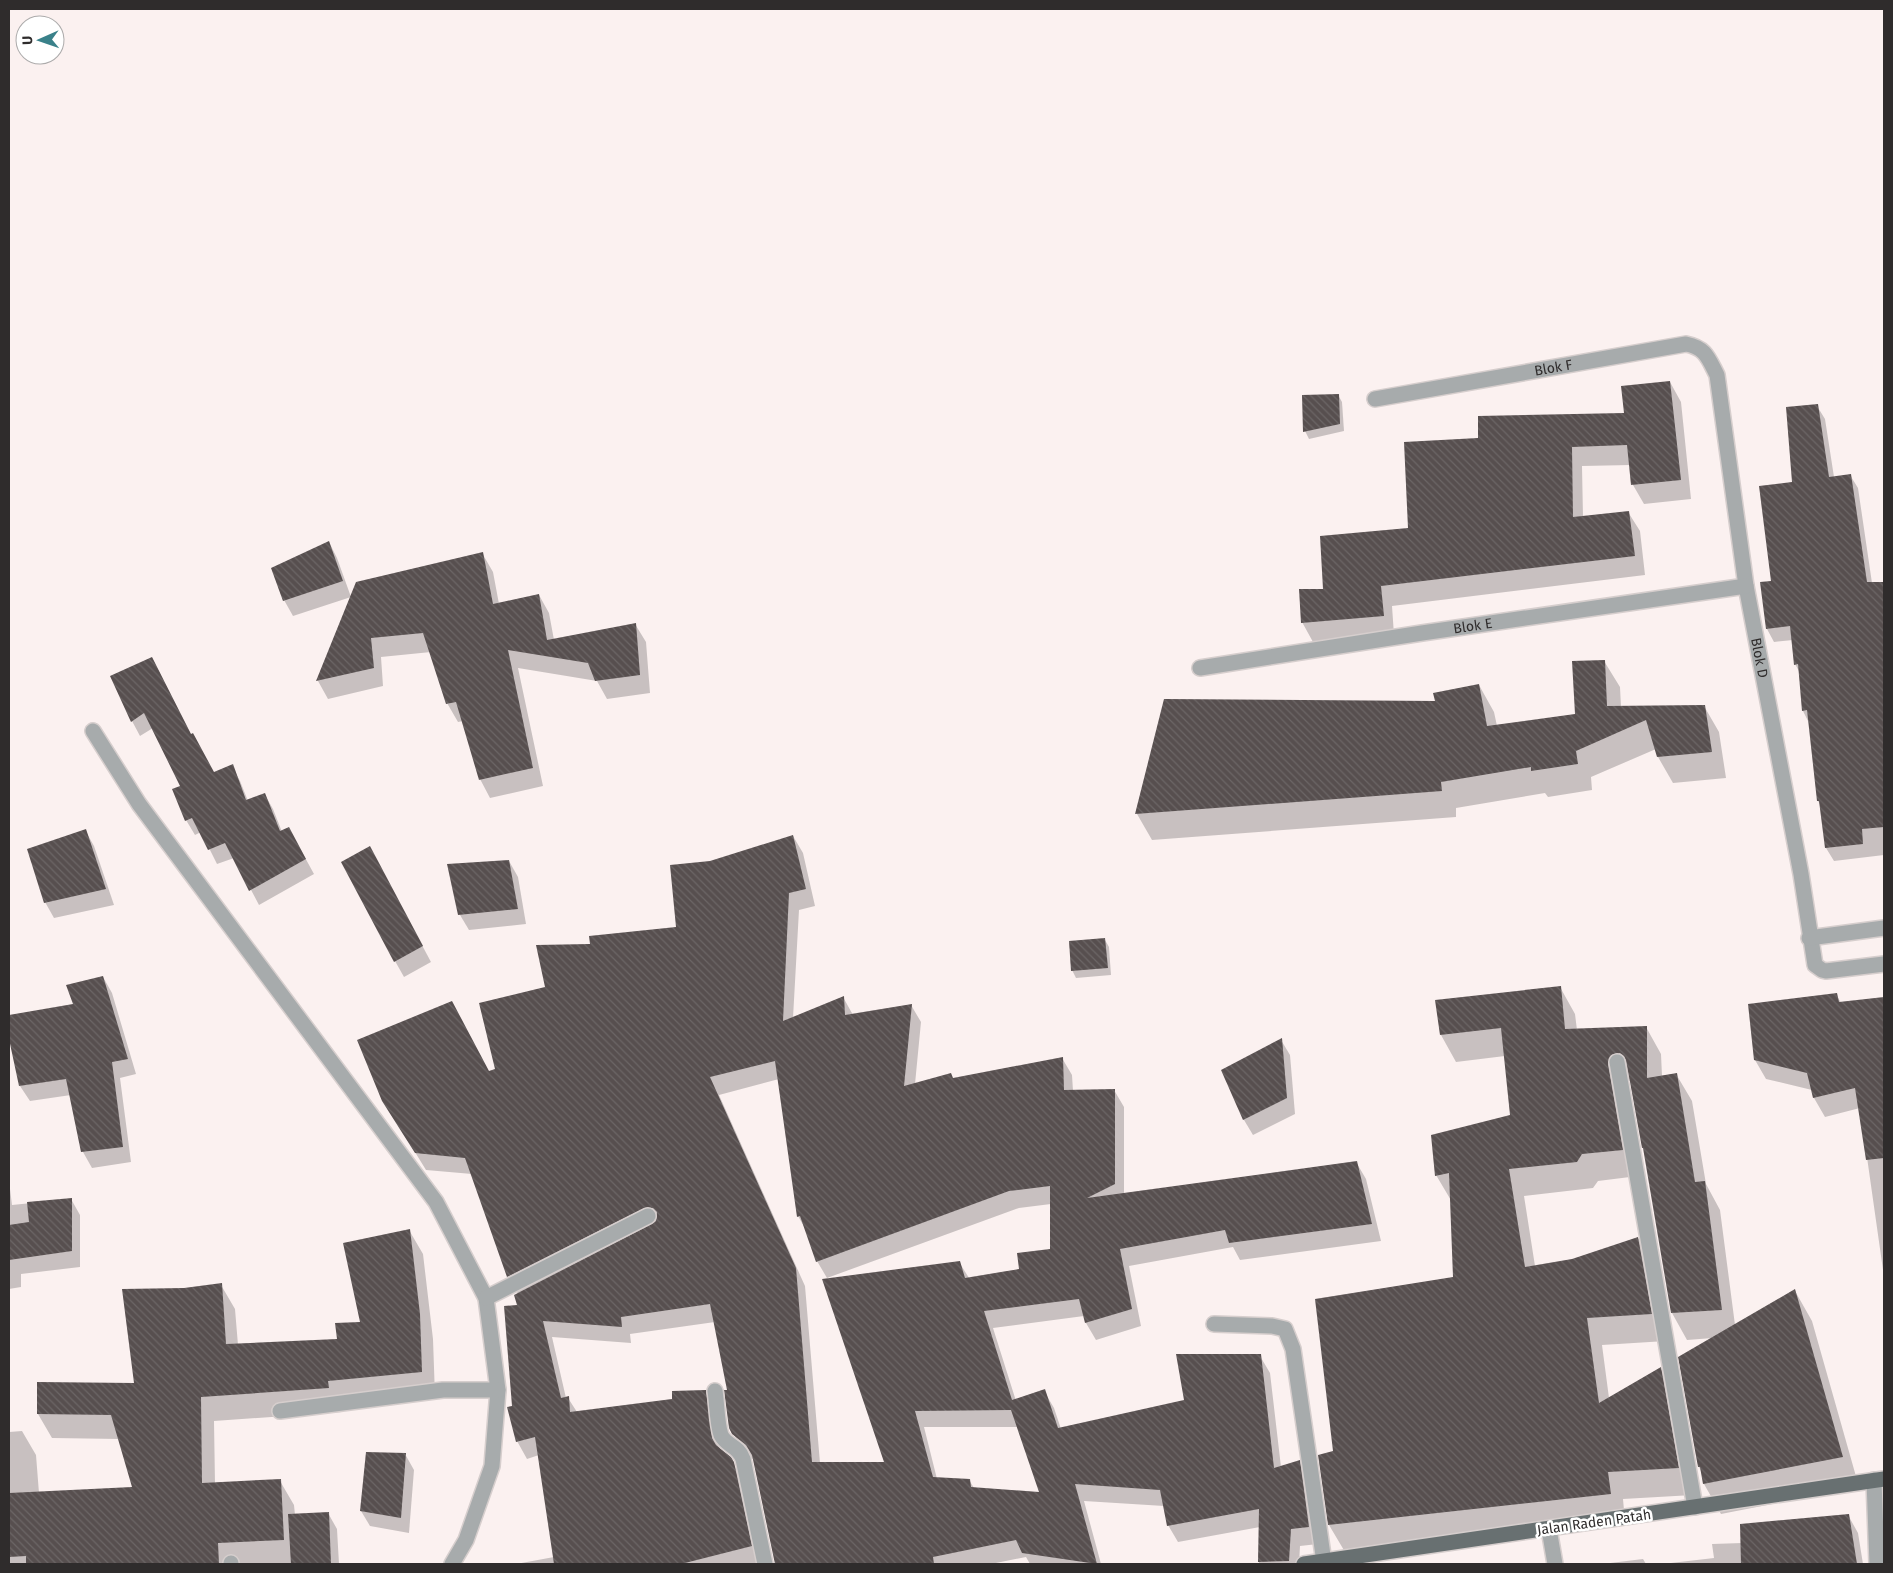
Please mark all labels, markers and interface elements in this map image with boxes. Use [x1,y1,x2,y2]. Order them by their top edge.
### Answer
north arrow [15,15,65,65]
text: U [19,36,36,45]
street label: Blok F [1533,356,1574,380]
street label: Blok E [1452,615,1493,637]
street label: Blok D [1747,636,1771,679]
street label: Jalan Raden Patah [1536,1506,1652,1539]

